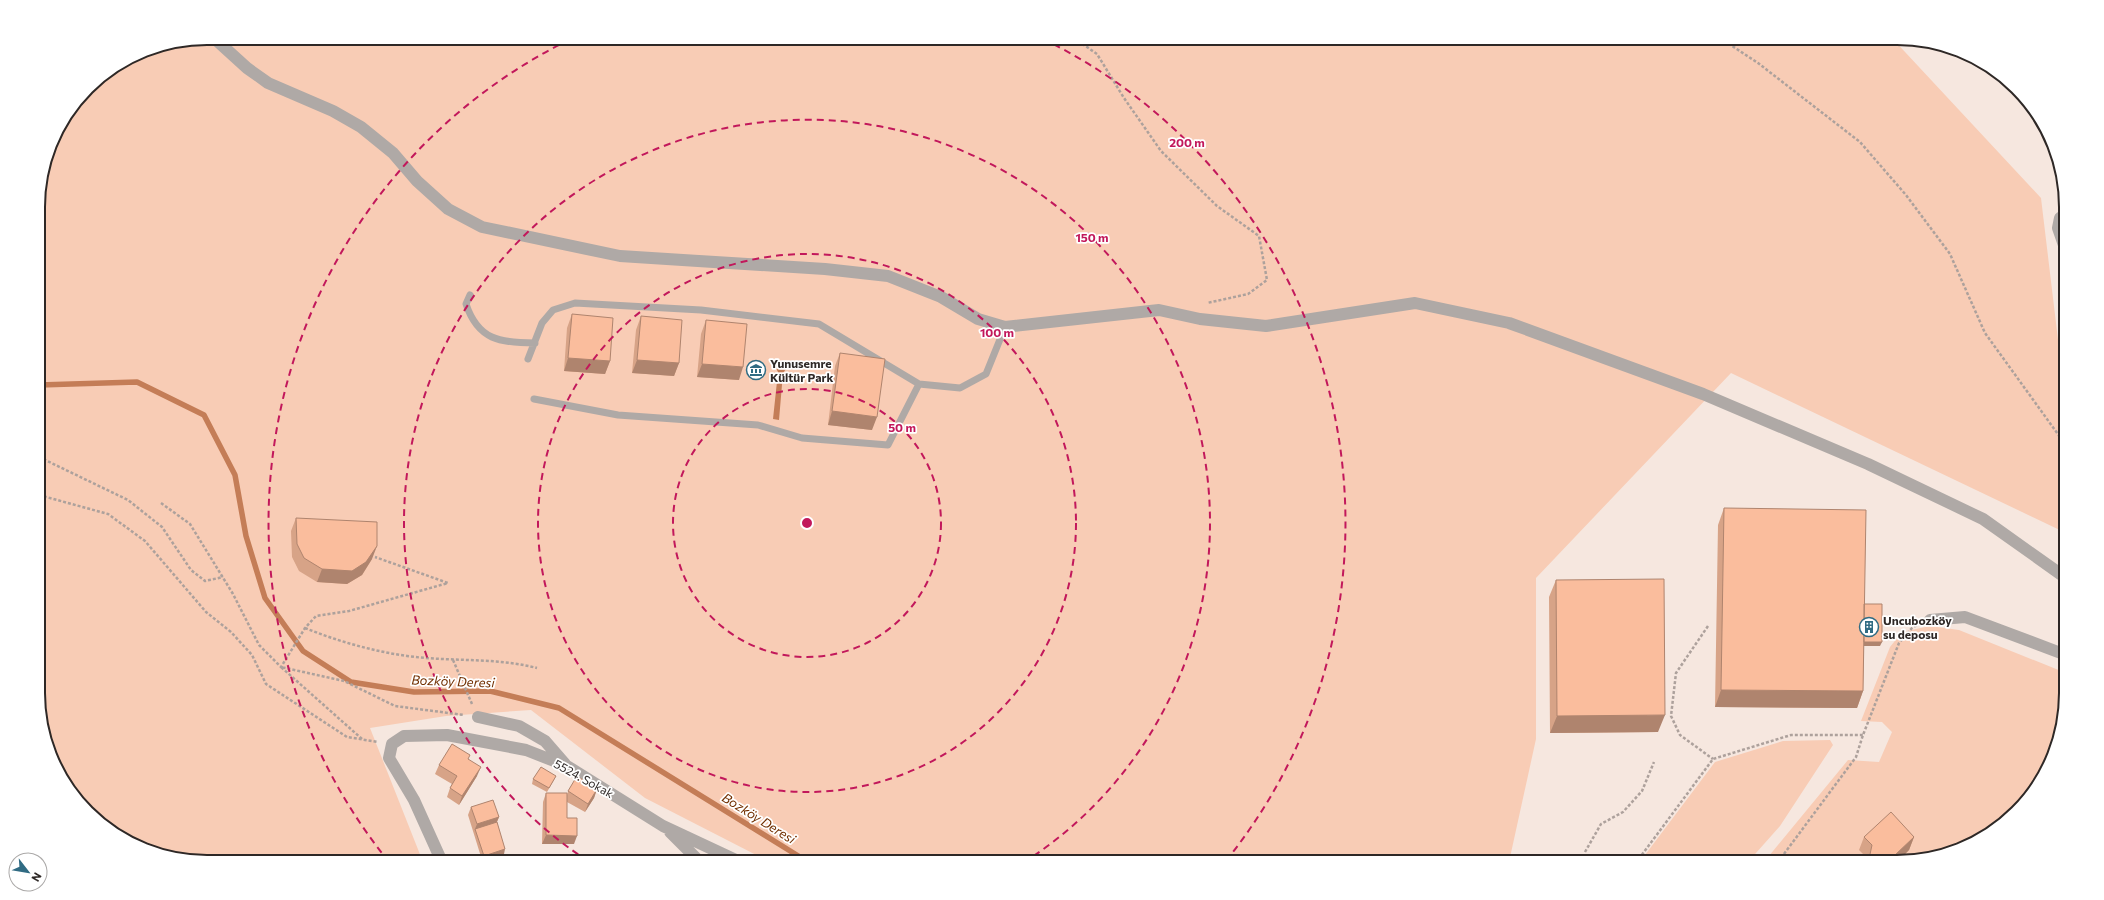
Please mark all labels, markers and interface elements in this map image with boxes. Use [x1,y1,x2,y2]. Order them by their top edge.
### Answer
text: 200 m [1169,135,1205,149]
text: 150 m [1075,230,1109,244]
text: 100 m [980,325,1014,339]
place label: Yunusemre Kültür Park [770,356,834,384]
museum icon: Yunusemre Kültür Park [745,359,767,381]
text: 50 m [888,420,916,434]
centre of rings [800,516,814,530]
place label: Uncubozköy su deposu [1883,613,1952,641]
building icon: Uncubozköy su deposu [1858,616,1880,638]
water label: Bozköy Deresi [411,672,496,690]
street label: 5524. Sokak [552,756,617,800]
water label: Bozköy Deresi [719,789,799,847]
north arrow [8,852,48,892]
text: N [29,871,45,884]

